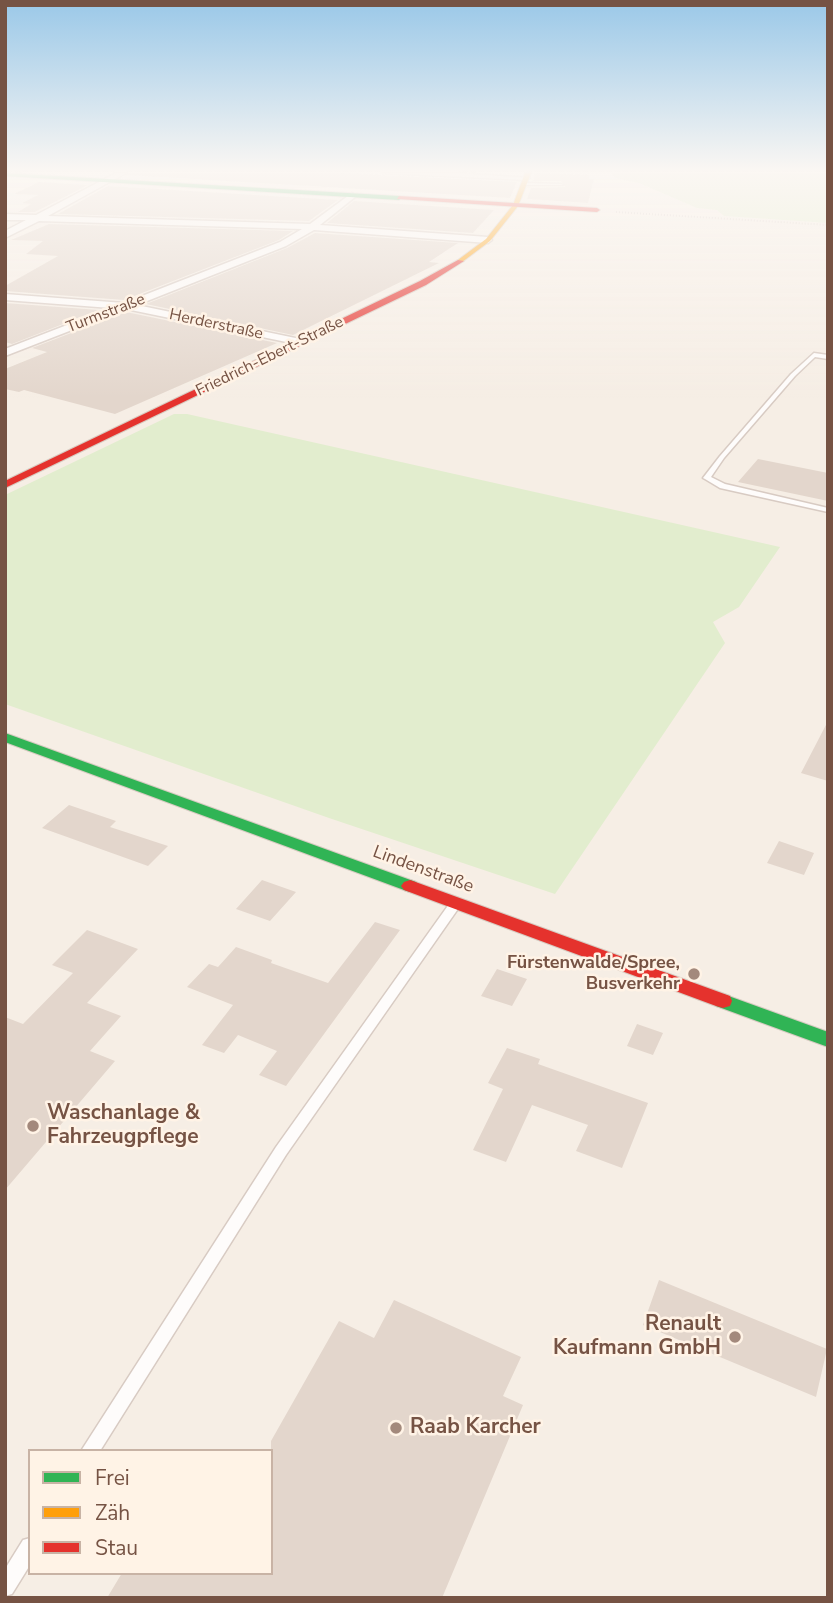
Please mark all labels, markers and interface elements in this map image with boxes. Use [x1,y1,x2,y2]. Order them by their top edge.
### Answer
street label: Turmstraße [64,290,148,338]
street label: Herderstraße [167,306,265,344]
street label: Friedrich-Ebert-Straße [193,313,347,401]
street label: Lindenstraße [370,842,476,898]
place label: Fürstenwalde/Spree, Busverkehr [507,953,680,996]
marker: Fürstenwalde/Spree, Busverkehr [686,966,702,982]
place label: Waschanlage & Fahrzeugpflege [47,1101,200,1151]
marker: Waschanlage & Fahrzeugpflege [25,1118,41,1134]
place label: Renault Kaufmann GmbH [553,1312,721,1362]
marker: Renault Kaufmann GmbH [727,1329,743,1345]
place label: Raab Karcher [410,1415,541,1441]
marker: Raab Karcher [388,1420,404,1436]
legend [28,1449,273,1575]
text: Frei [95,1464,130,1492]
text: Zäh [95,1499,130,1527]
text: Stau [95,1534,138,1562]

